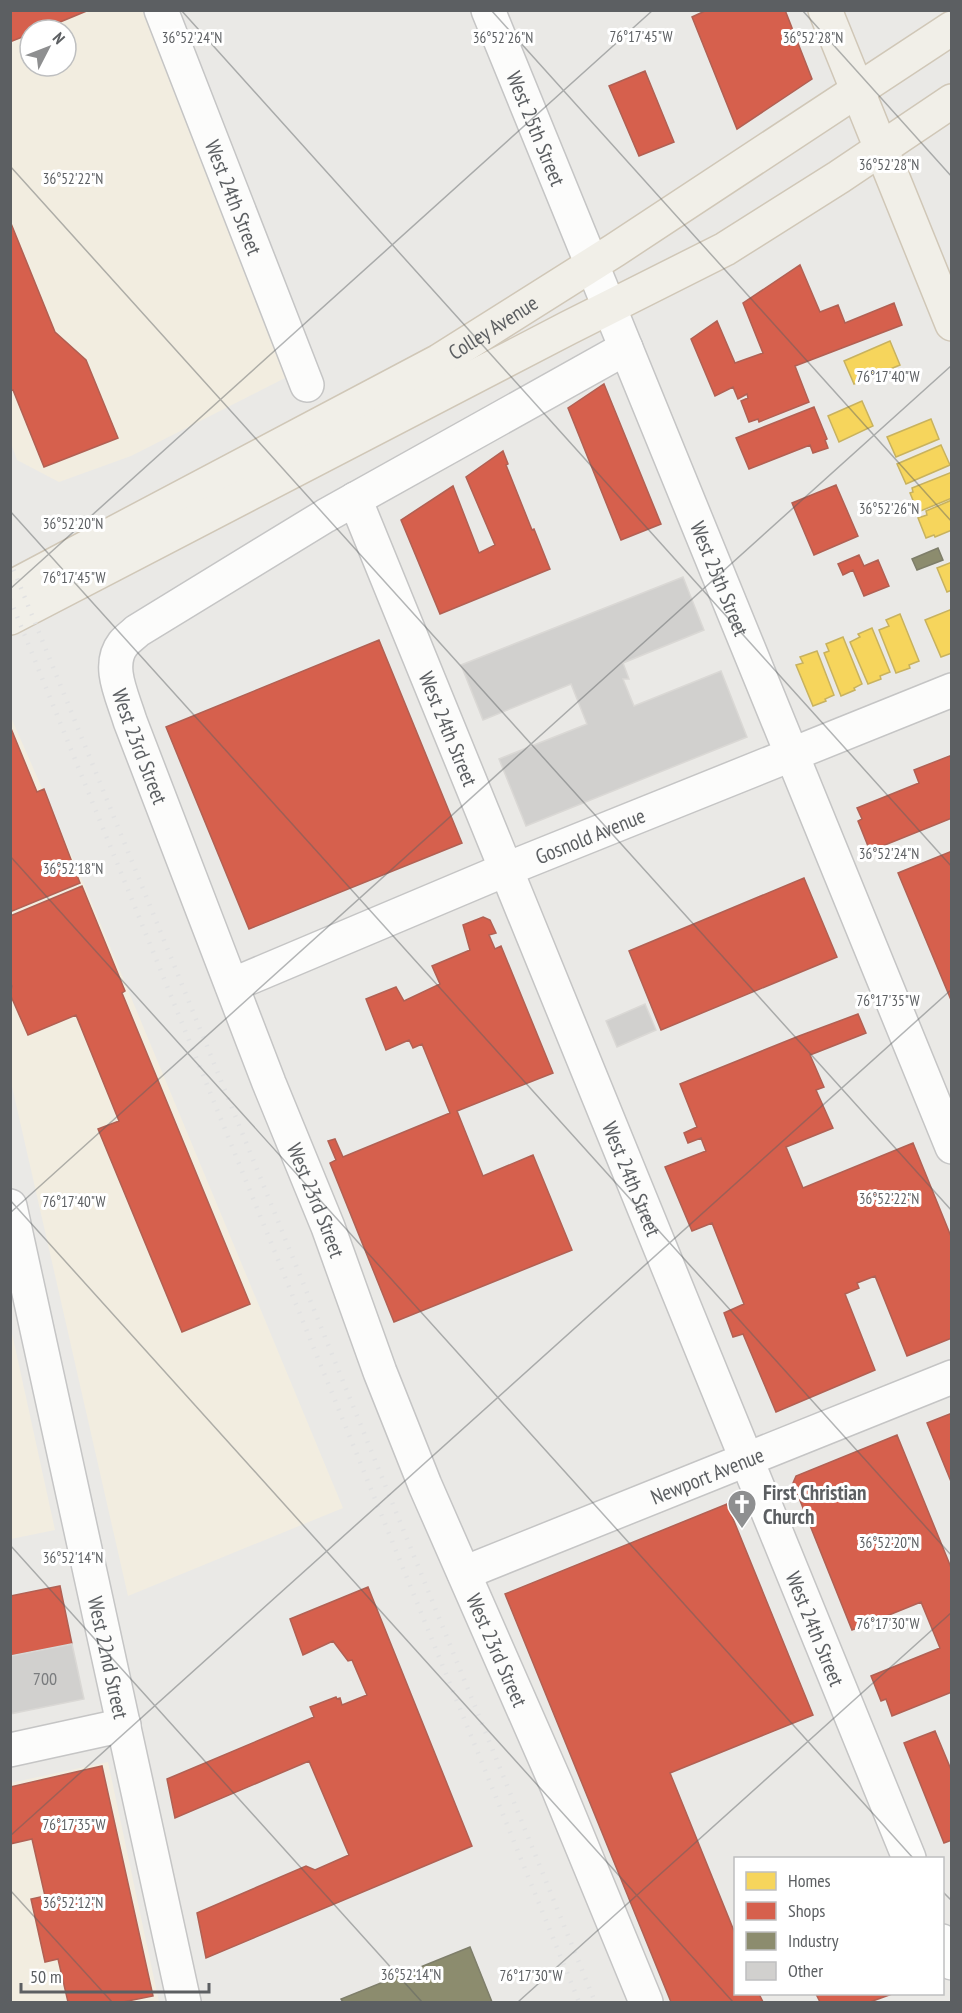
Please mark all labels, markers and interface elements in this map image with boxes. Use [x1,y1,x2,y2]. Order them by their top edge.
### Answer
north arrow [18,18,78,78]
text: 76°17'45"W [609,27,673,46]
text: N [49,28,69,48]
text: 36°52'24"N [162,28,222,47]
text: 36°52'26"N [473,28,533,47]
text: 36°52'28"N [783,28,843,47]
street label: West 25th Street [501,67,572,190]
street label: West 24th Street [199,136,269,259]
text: 36°52'28"N [859,155,919,174]
text: 36°52'22"N [43,169,103,188]
street label: Colley Avenue [443,289,543,365]
text: 76°17'40"W [856,367,920,386]
text: 36°52'26"N [859,499,919,518]
text: 36°52'20"N [43,514,103,533]
street label: West 25th Street [685,517,755,640]
text: 76°17'45"W [42,568,106,587]
street label: West 24th Street [413,667,484,790]
street label: West 23rd Street [107,685,174,808]
street label: Gosnold Avenue [531,801,649,870]
text: 36°52'24"N [859,844,919,863]
text: 36°52'18"N [43,859,103,878]
text: 76°17'35"W [856,991,920,1010]
street label: West 24th Street [597,1117,668,1240]
street label: West 23rd Street [281,1139,351,1261]
text: 36°52'22"N [859,1189,919,1208]
text: 76°17'40"W [42,1192,106,1211]
street label: Newport Avenue [647,1441,768,1510]
place label: First Christian Church [763,1479,866,1530]
church icon: First Christian Church [726,1488,758,1530]
text: 36°52'20"N [859,1533,919,1552]
text: 36°52'14"N [43,1548,103,1567]
street label: West 24th Street [780,1567,851,1690]
street label: West 23rd Street [461,1589,534,1711]
street label: West 22nd Street [82,1594,135,1721]
text: 76°17'30"W [856,1614,920,1633]
house number: 700 [33,1667,57,1690]
text: 76°17'35"W [42,1815,106,1834]
legend [734,1857,944,1995]
text: Homes [788,1869,831,1892]
text: 36°52'12"N [43,1893,103,1912]
text: Shops [788,1899,825,1922]
text: Industry [788,1929,839,1952]
scale bar [21,1956,208,1994]
text: Other [788,1959,823,1982]
text: 50 m [30,1965,62,1988]
text: 36°52'14"N [381,1965,441,1984]
text: 76°17'30"W [499,1966,563,1985]

